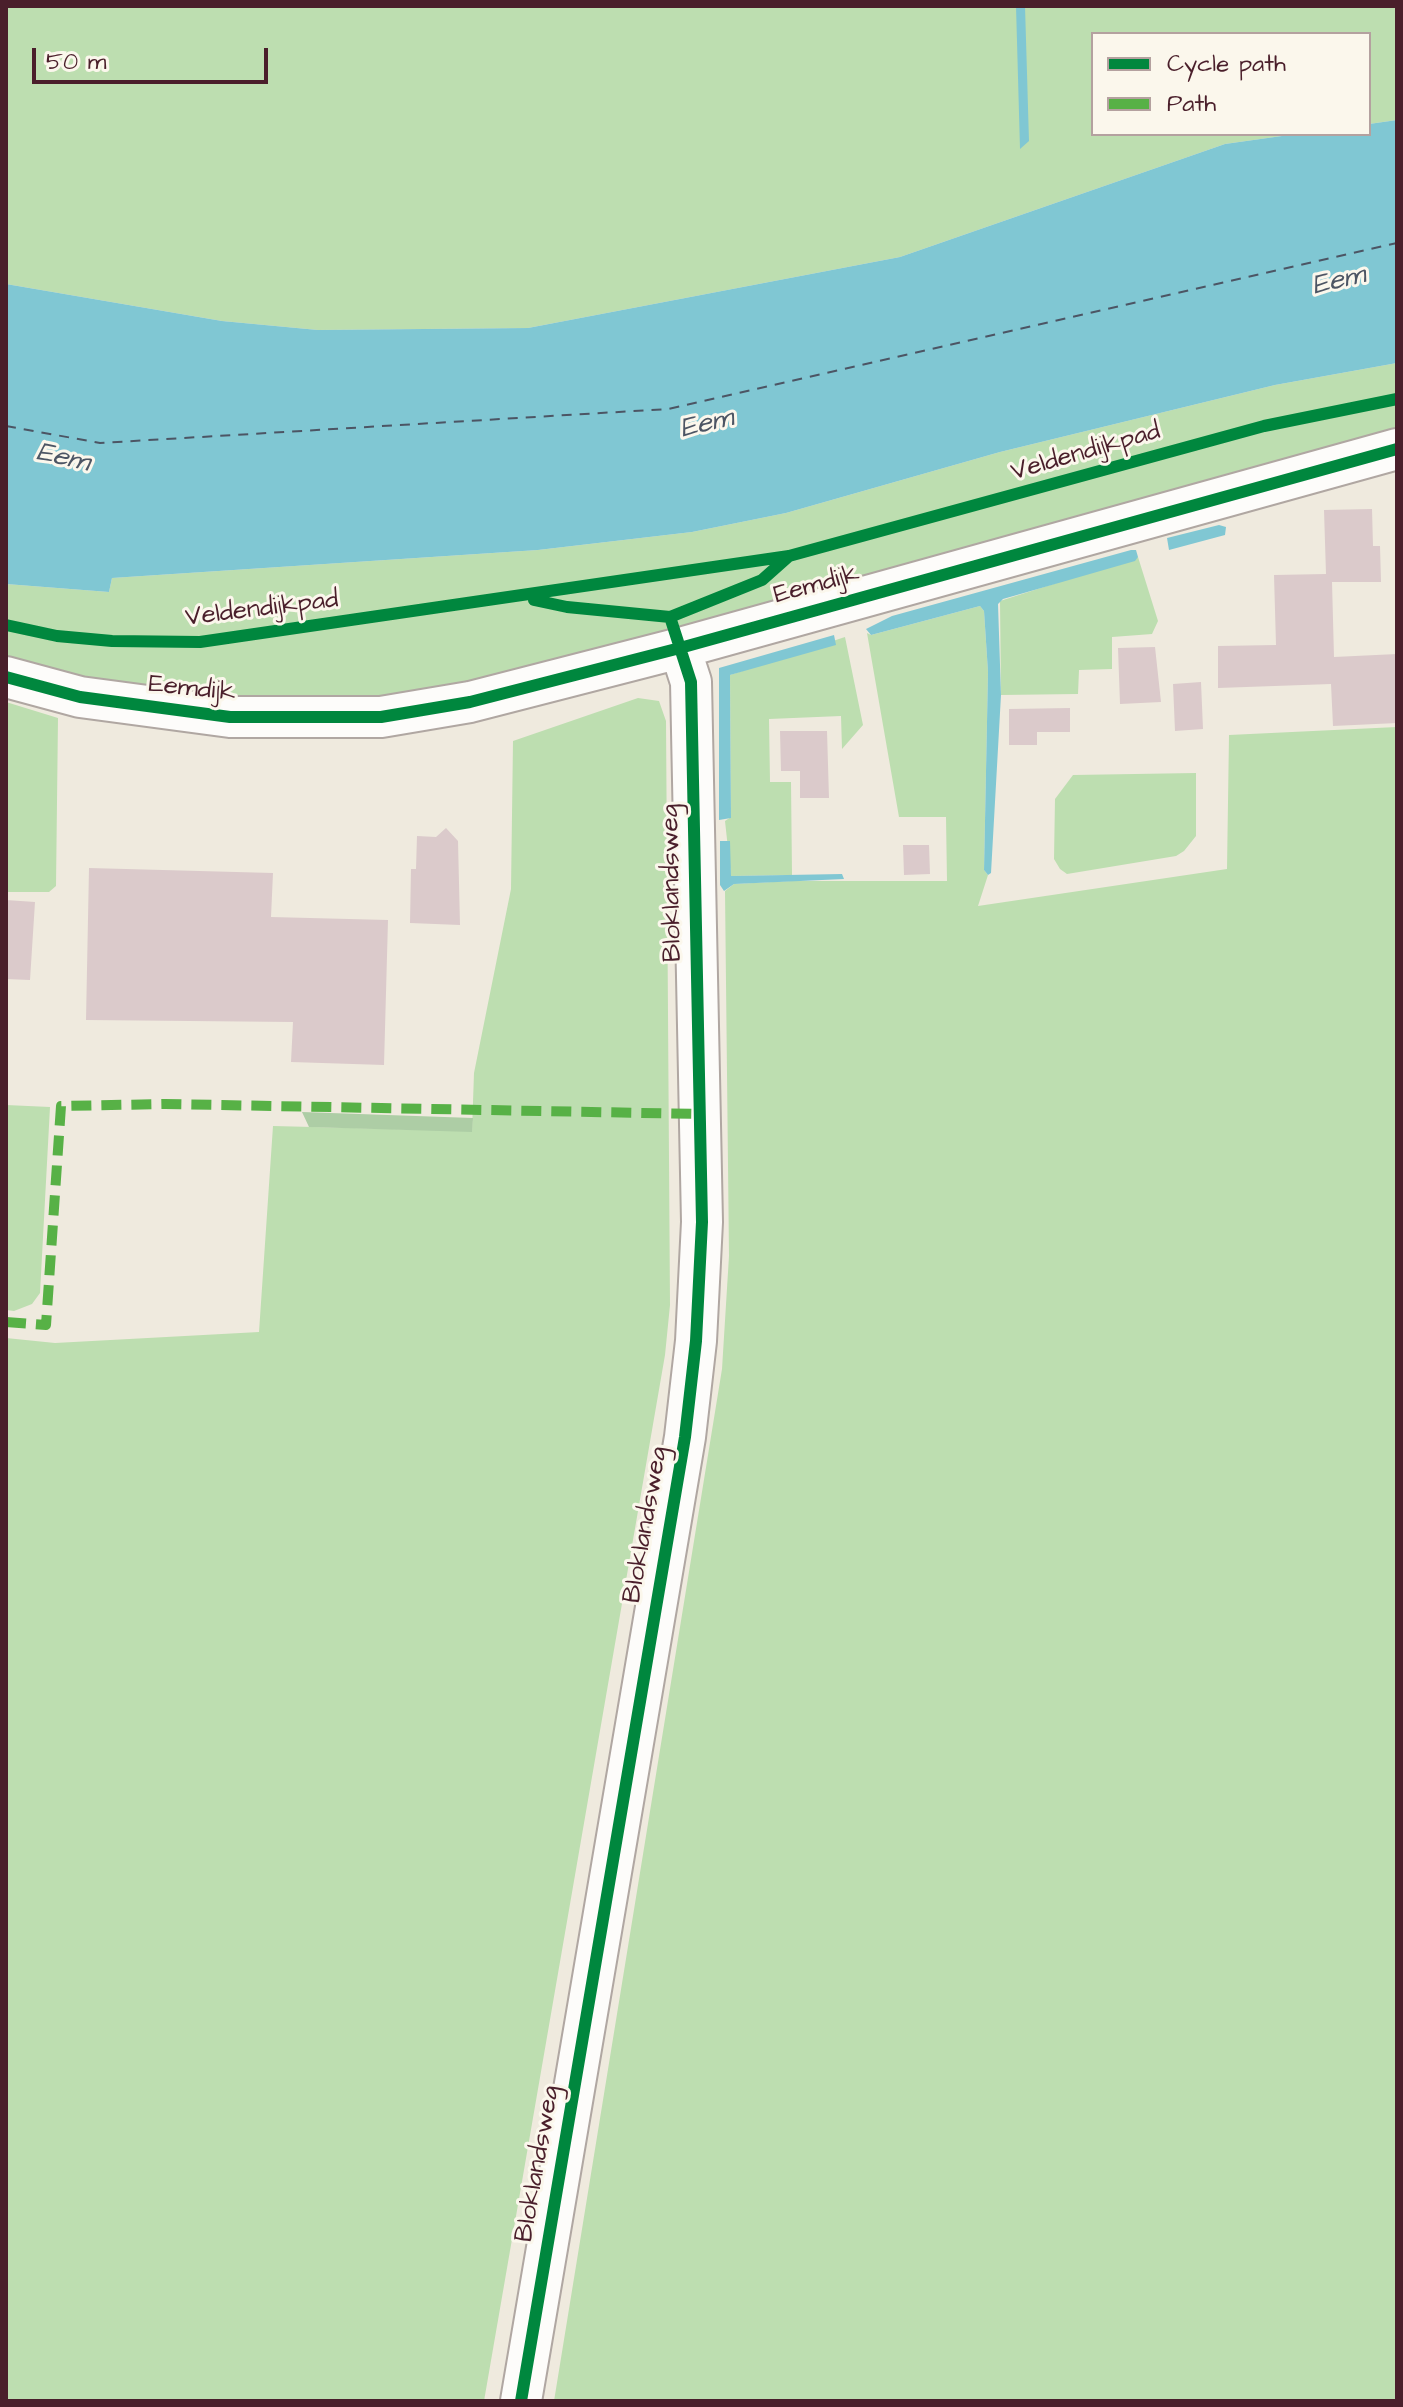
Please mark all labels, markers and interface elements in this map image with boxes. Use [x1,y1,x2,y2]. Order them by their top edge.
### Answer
scale bar [36,32,272,82]
legend [1091,32,1371,136]
text: 50 m [46,45,106,79]
text: Cycle path [1167,47,1286,81]
text: Path [1167,87,1216,121]
water label: Eem [1309,260,1369,304]
water label: Eem [677,403,737,447]
street label: Veldendijkpad [1008,417,1164,489]
water label: Eem [33,437,93,481]
street label: Eemdijk [771,560,863,612]
street label: Veldendijkpad [184,585,340,635]
street label: Eemdijk [147,670,237,710]
street label: Bloklandsweg [656,804,690,962]
street label: Bloklandsweg [618,1444,676,1606]
street label: Bloklandsweg [510,2083,568,2245]

